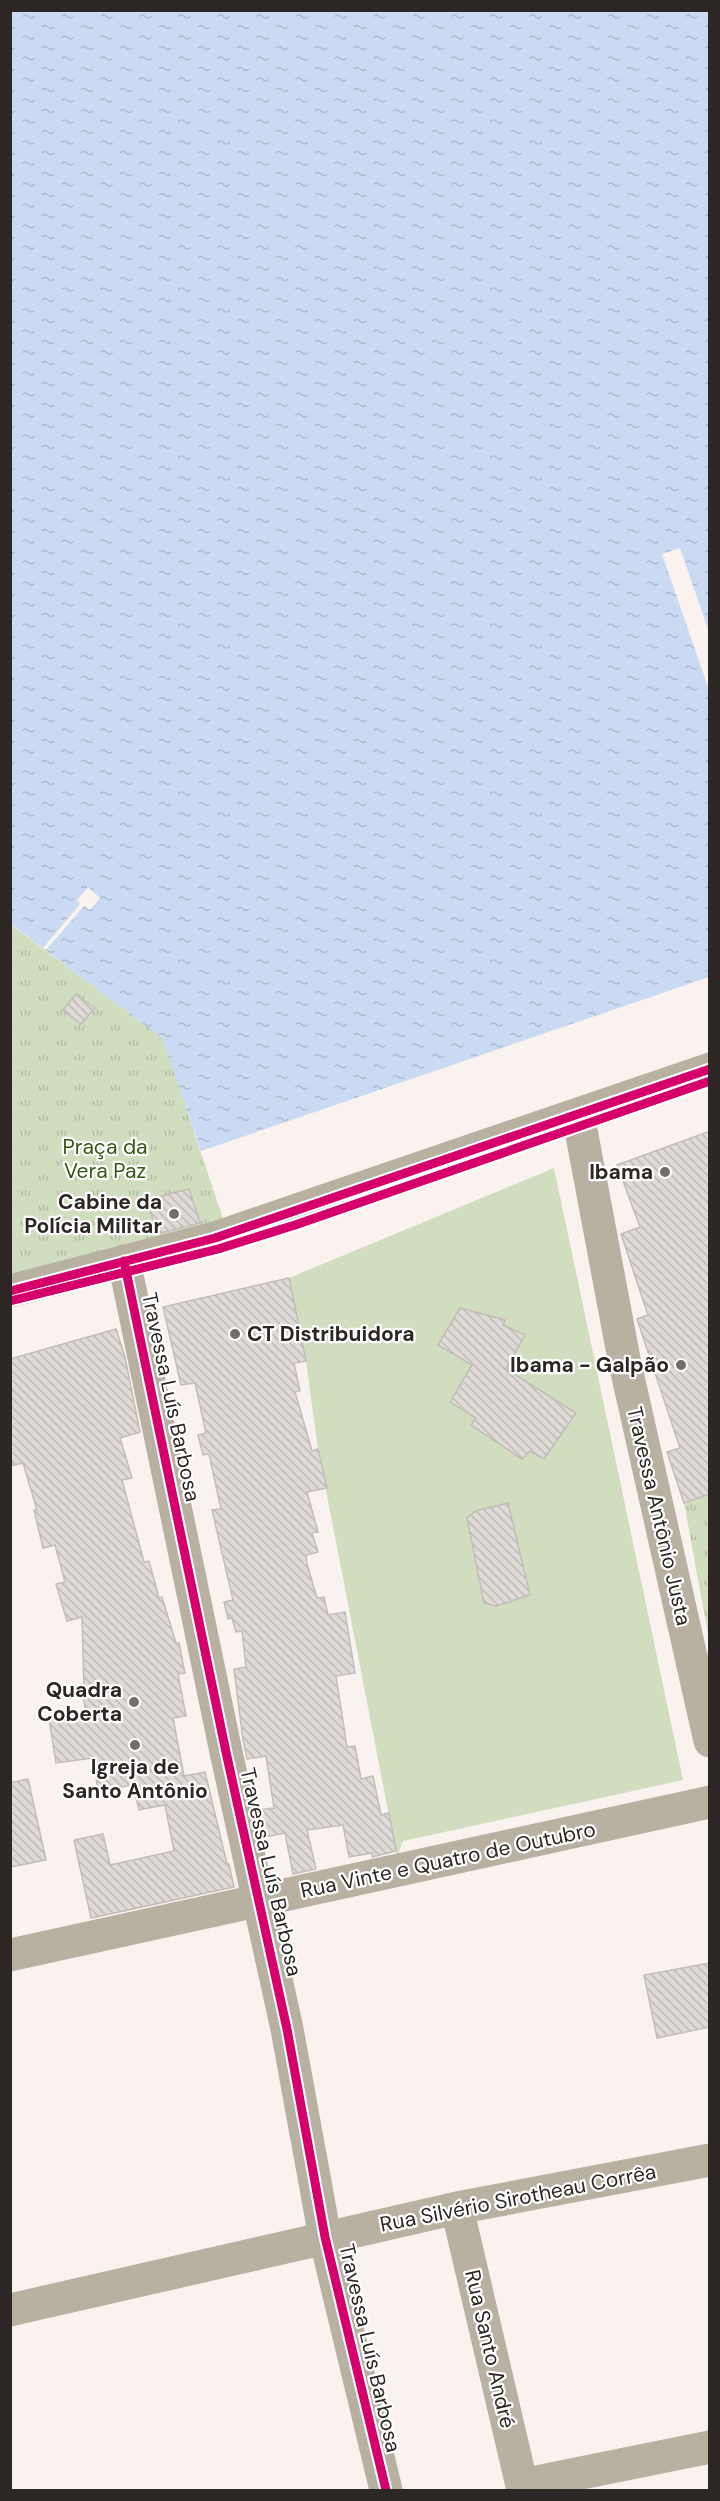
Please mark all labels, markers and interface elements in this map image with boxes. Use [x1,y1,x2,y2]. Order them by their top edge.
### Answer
park label: Praça da Vera Paz [63,1133,148,1185]
place label: Ibama [589,1158,653,1186]
marker: Ibama [658,1165,672,1179]
place label: Cabine da Polícia Militar [24,1188,162,1240]
marker: Cabine da Polícia Militar [167,1207,181,1221]
street label: Travessa Luís Barbosa [135,1290,207,1504]
place label: CT Distribuidora [247,1320,415,1348]
marker: CT Distribuidora [228,1327,242,1341]
place label: Ibama - Galpão [510,1351,669,1379]
marker: Ibama - Galpão [674,1358,688,1372]
street label: Travessa Antônio Justa [620,1404,698,1628]
place label: Quadra Coberta [37,1676,122,1728]
marker: Quadra Coberta [127,1695,141,1709]
marker: Igreja de Santo Antônio [128,1738,142,1752]
place label: Igreja de Santo Antônio [62,1753,208,1805]
street label: Travessa Luís Barbosa [233,1765,309,1979]
street label: Rua Vinte e Quatro de Outubro [298,1815,598,1905]
street label: Rua Silvério Sirotheau Corrêa [378,2157,658,2239]
street label: Travessa Luís Barbosa [332,2241,408,2455]
street label: Rua Santo André [458,2267,522,2431]

